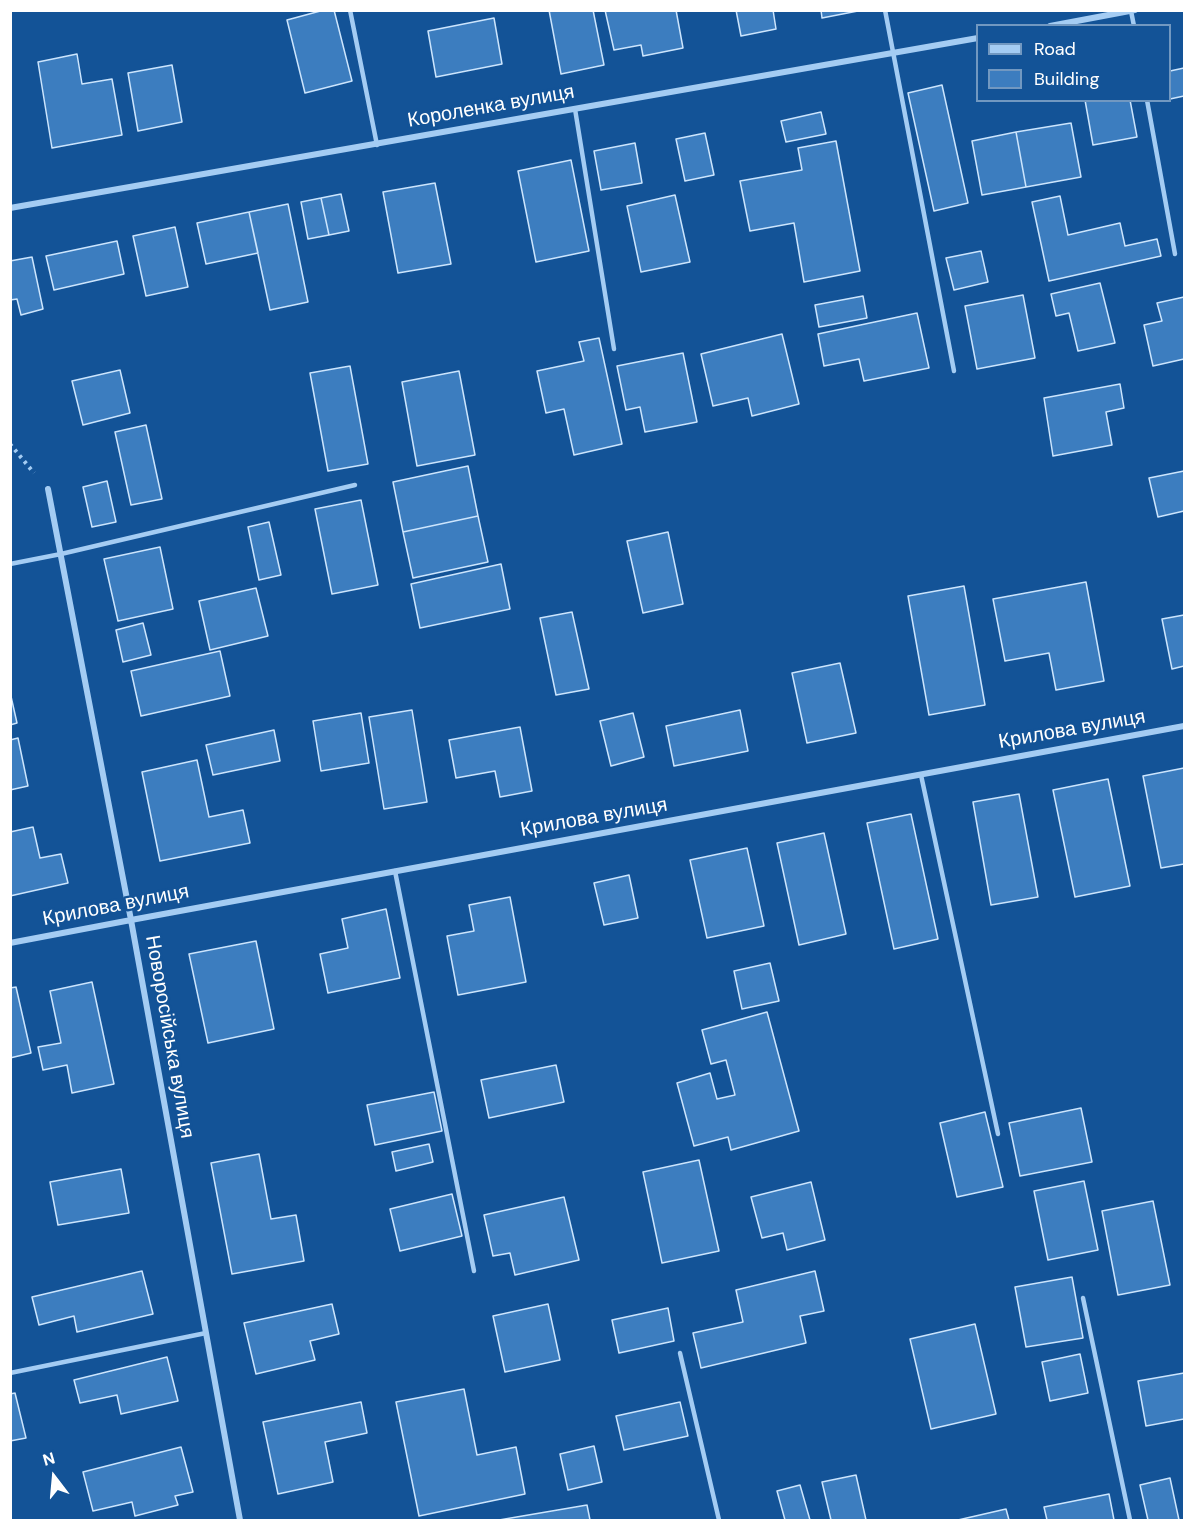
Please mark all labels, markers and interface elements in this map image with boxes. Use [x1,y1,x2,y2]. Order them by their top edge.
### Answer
legend [976,24,1171,102]
text: Road [1034,37,1076,61]
text: Building [1034,67,1099,91]
street label: Короленка вулиця [406,81,576,133]
street label: Крилова вулиця [997,705,1147,755]
street label: Крилова вулиця [519,793,669,843]
street label: Крилова вулиця [41,880,191,932]
street label: Новоросійська вулиця [139,934,199,1140]
north arrow [24,1447,84,1507]
text: N [40,1448,57,1471]

